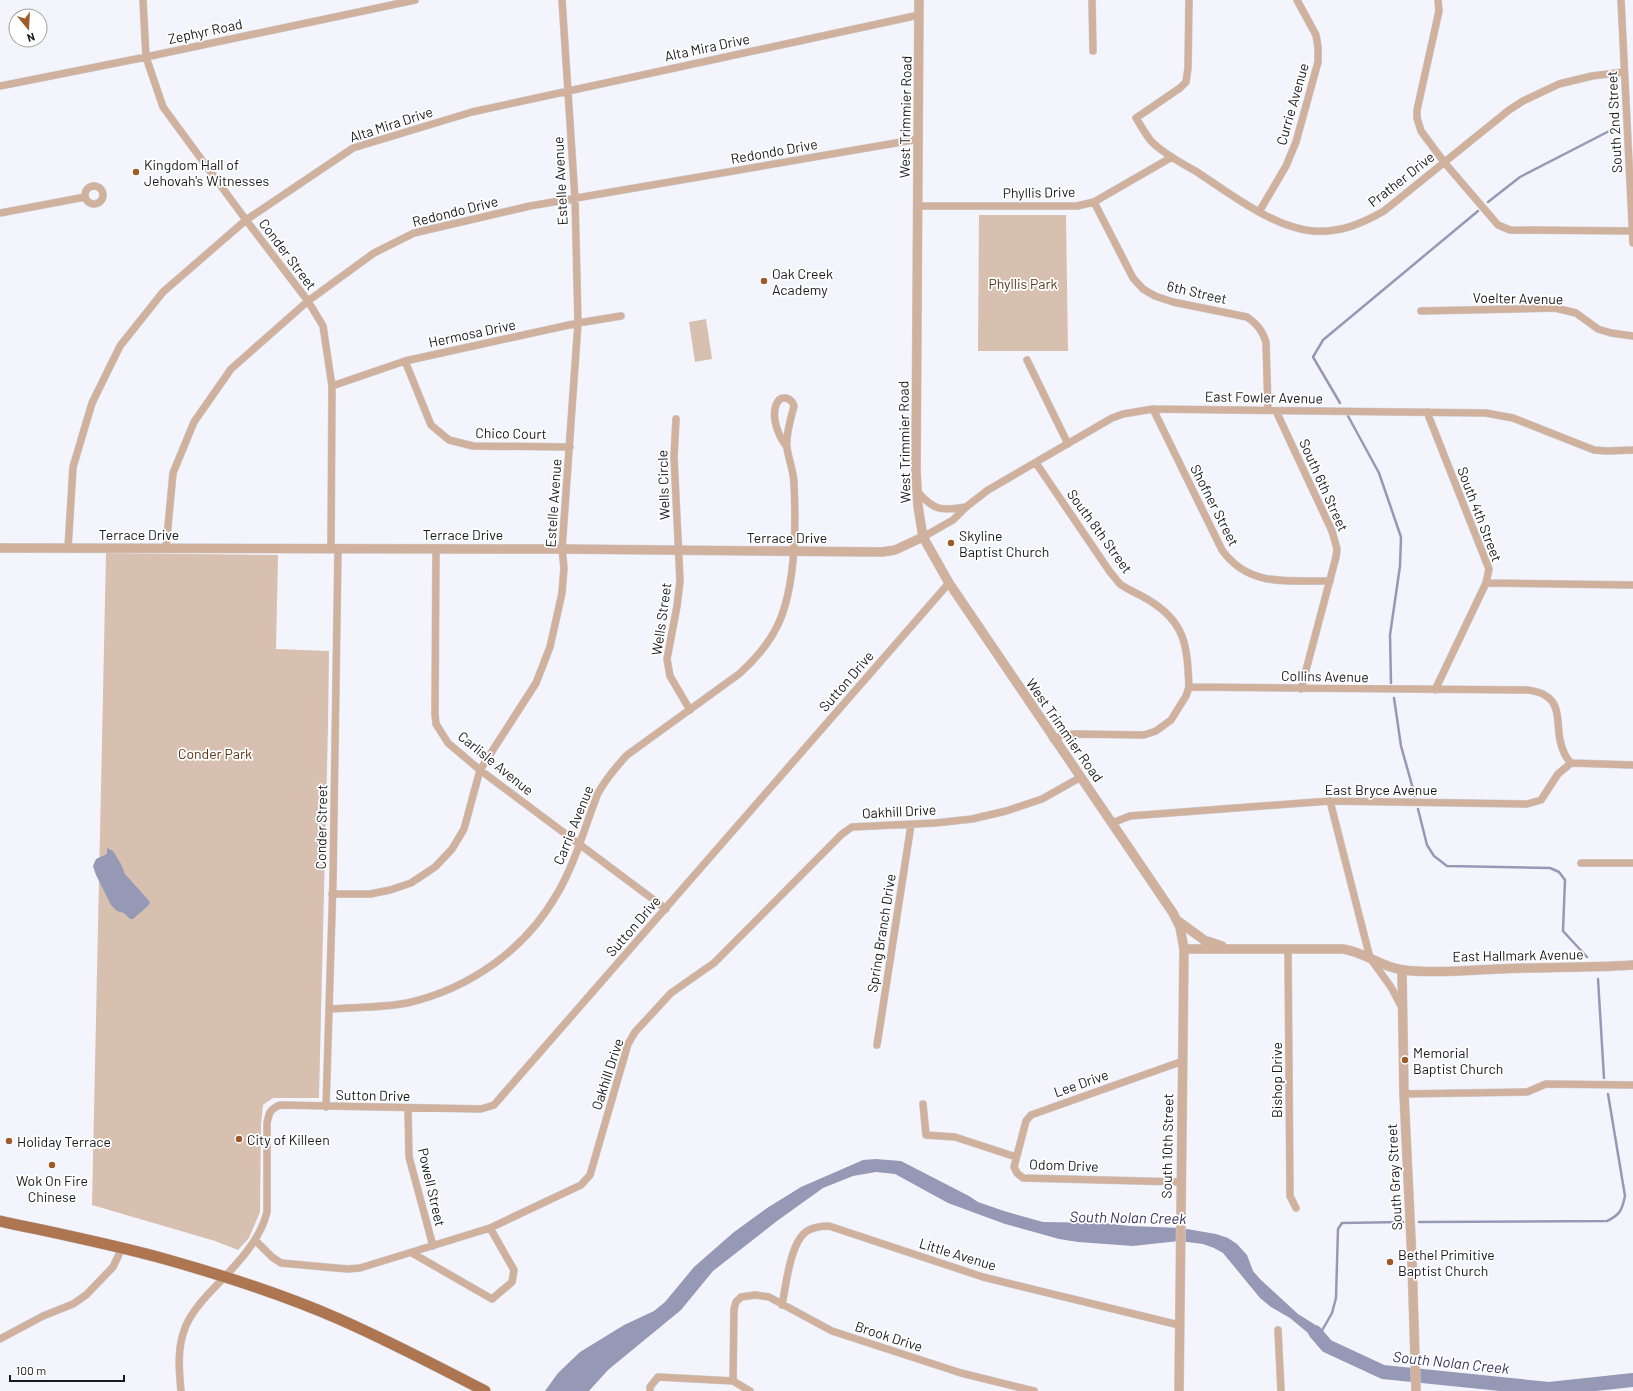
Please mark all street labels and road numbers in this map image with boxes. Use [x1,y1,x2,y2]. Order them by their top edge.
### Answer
street label: Zephyr Road [166,15,244,47]
street label: Alta Mira Drive [663,30,751,64]
street label: West Trimmier Road [895,56,915,178]
street label: Currie Avenue [1272,61,1312,147]
street label: South 2nd Street [1603,70,1625,174]
street label: Alta Mira Drive [347,103,435,145]
street label: Redondo Drive [729,135,819,167]
street label: Estelle Avenue [549,136,571,226]
street label: Prather Drive [1364,148,1438,210]
street label: Phyllis Drive [1002,183,1076,201]
street label: Redondo Drive [410,192,500,230]
street label: Conder Street [256,215,320,293]
street label: 6th Street [1165,277,1229,307]
street label: Voelter Avenue [1473,289,1563,307]
street label: Hermosa Drive [427,315,517,351]
street label: West Trimmier Road [894,381,914,503]
street label: East Fowler Avenue [1205,387,1323,407]
street label: Chico Court [475,424,547,442]
street label: South 6th Street [1296,436,1352,534]
street label: Wells Circle [653,450,673,520]
street label: Estelle Avenue [541,458,565,548]
street label: Shofner Street [1187,461,1243,549]
street label: South 4th Street [1454,464,1506,564]
street label: South 8th Street [1064,486,1136,576]
street label: Terrace Drive [99,526,179,543]
street label: Terrace Drive [423,526,503,543]
street label: Terrace Drive [747,529,827,546]
street label: Wells Street [647,582,675,656]
street label: Sutton Drive [815,647,877,715]
street label: Collins Avenue [1281,667,1369,685]
street label: West Trimmier Road [1023,675,1107,785]
street label: Carlisle Avenue [455,727,537,799]
street label: East Bryce Avenue [1325,781,1437,798]
street label: Carrie Avenue [549,783,597,867]
street label: Conder Street [312,784,330,870]
street label: Oakhill Drive [861,801,937,821]
street label: Spring Branch Drive [863,873,899,993]
street label: Sutton Drive [602,892,664,960]
street label: East Hallmark Avenue [1452,945,1584,965]
street label: Oakhill Drive [587,1036,627,1112]
street label: Bishop Drive [1268,1042,1285,1118]
street label: Lee Drive [1051,1066,1111,1100]
street label: Sutton Drive [335,1086,411,1104]
street label: South 10th Street [1158,1093,1176,1199]
street label: South Gray Street [1383,1123,1405,1231]
street label: Powell Street [415,1146,449,1228]
street label: Odom Drive [1029,1155,1099,1175]
street label: Little Avenue [917,1234,999,1274]
street label: Brook Drive [853,1317,925,1355]

